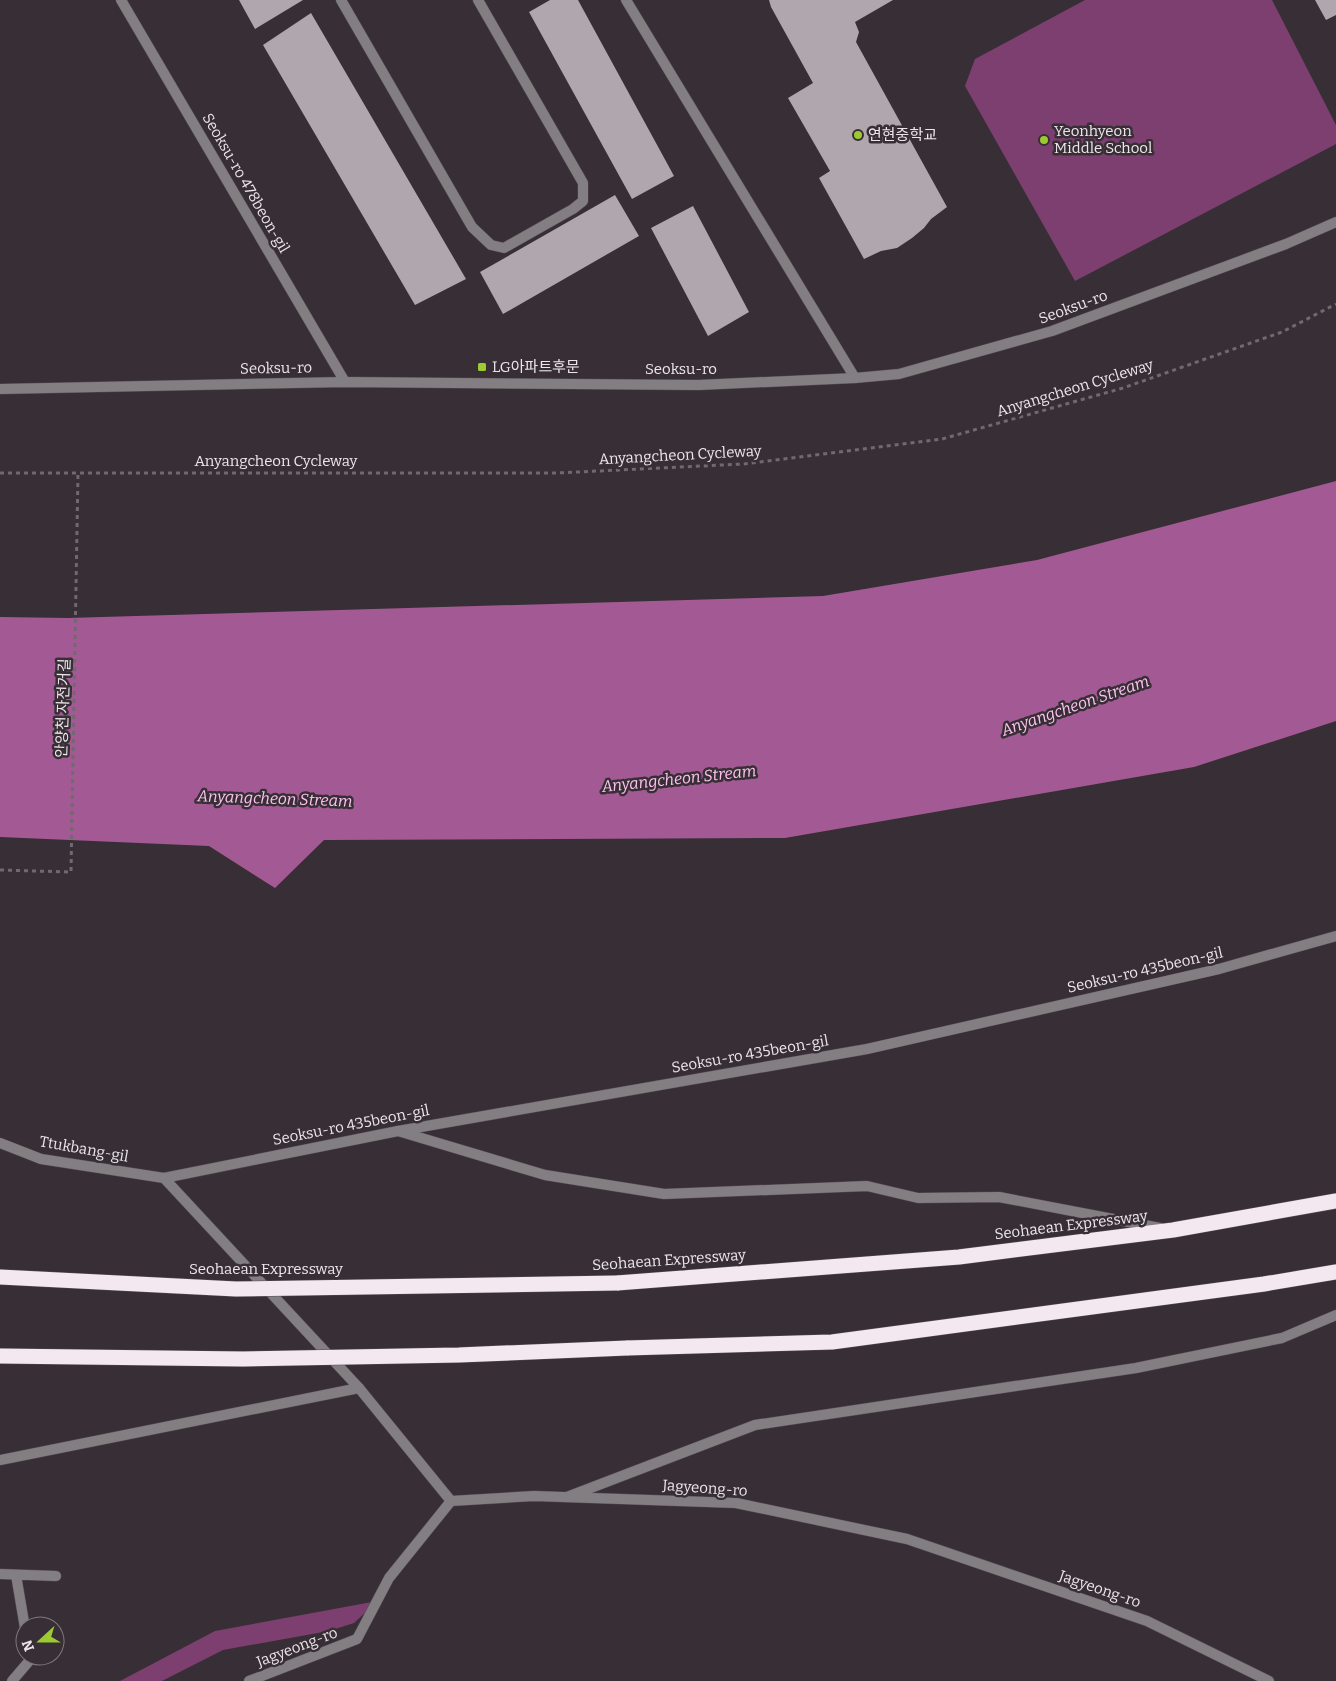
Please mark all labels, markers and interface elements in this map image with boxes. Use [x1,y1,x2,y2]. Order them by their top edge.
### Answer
street label: Seoksu-ro 478beon-gil [199,110,293,256]
place label: Yeonhyeon Middle School [1054,122,1152,157]
place label: 연현중학교 [868,126,937,144]
marker: 연현중학교 [852,129,864,141]
marker: Yeonhyeon Middle School [1038,134,1050,146]
street label: Seoksu-ro [1036,286,1110,328]
street label: Anyangcheon Cycleway [994,356,1156,420]
street label: Seoksu-ro [240,358,312,378]
place label: LG아파트후문 [492,358,580,376]
street label: Seoksu-ro [645,360,717,378]
marker: LG아파트후문 [476,361,488,373]
street label: Anyangcheon Cycleway [598,442,762,468]
street label: Anyangcheon Cycleway [195,452,358,470]
street label: 안양천 자전거길 [52,658,74,758]
water label: Anyangcheon Stream [998,671,1152,740]
water label: Anyangcheon Stream [600,761,757,796]
water label: Anyangcheon Stream [196,786,353,811]
street label: Seoksu-ro 435beon-gil [1065,943,1225,997]
street label: Seoksu-ro 435beon-gil [670,1031,830,1077]
street label: Seoksu-ro 435beon-gil [271,1101,431,1149]
street label: Ttukbang-gil [38,1132,130,1166]
street label: Seohaean Expressway [994,1207,1149,1243]
street label: Seohaean Expressway [592,1246,746,1274]
street label: Seohaean Expressway [189,1260,343,1278]
street label: Jagyeong-ro [661,1476,748,1500]
street label: Jagyeong-ro [1056,1566,1143,1611]
north arrow [15,1616,65,1666]
street label: Jagyeong-ro [253,1623,340,1671]
text: N [18,1637,38,1654]

